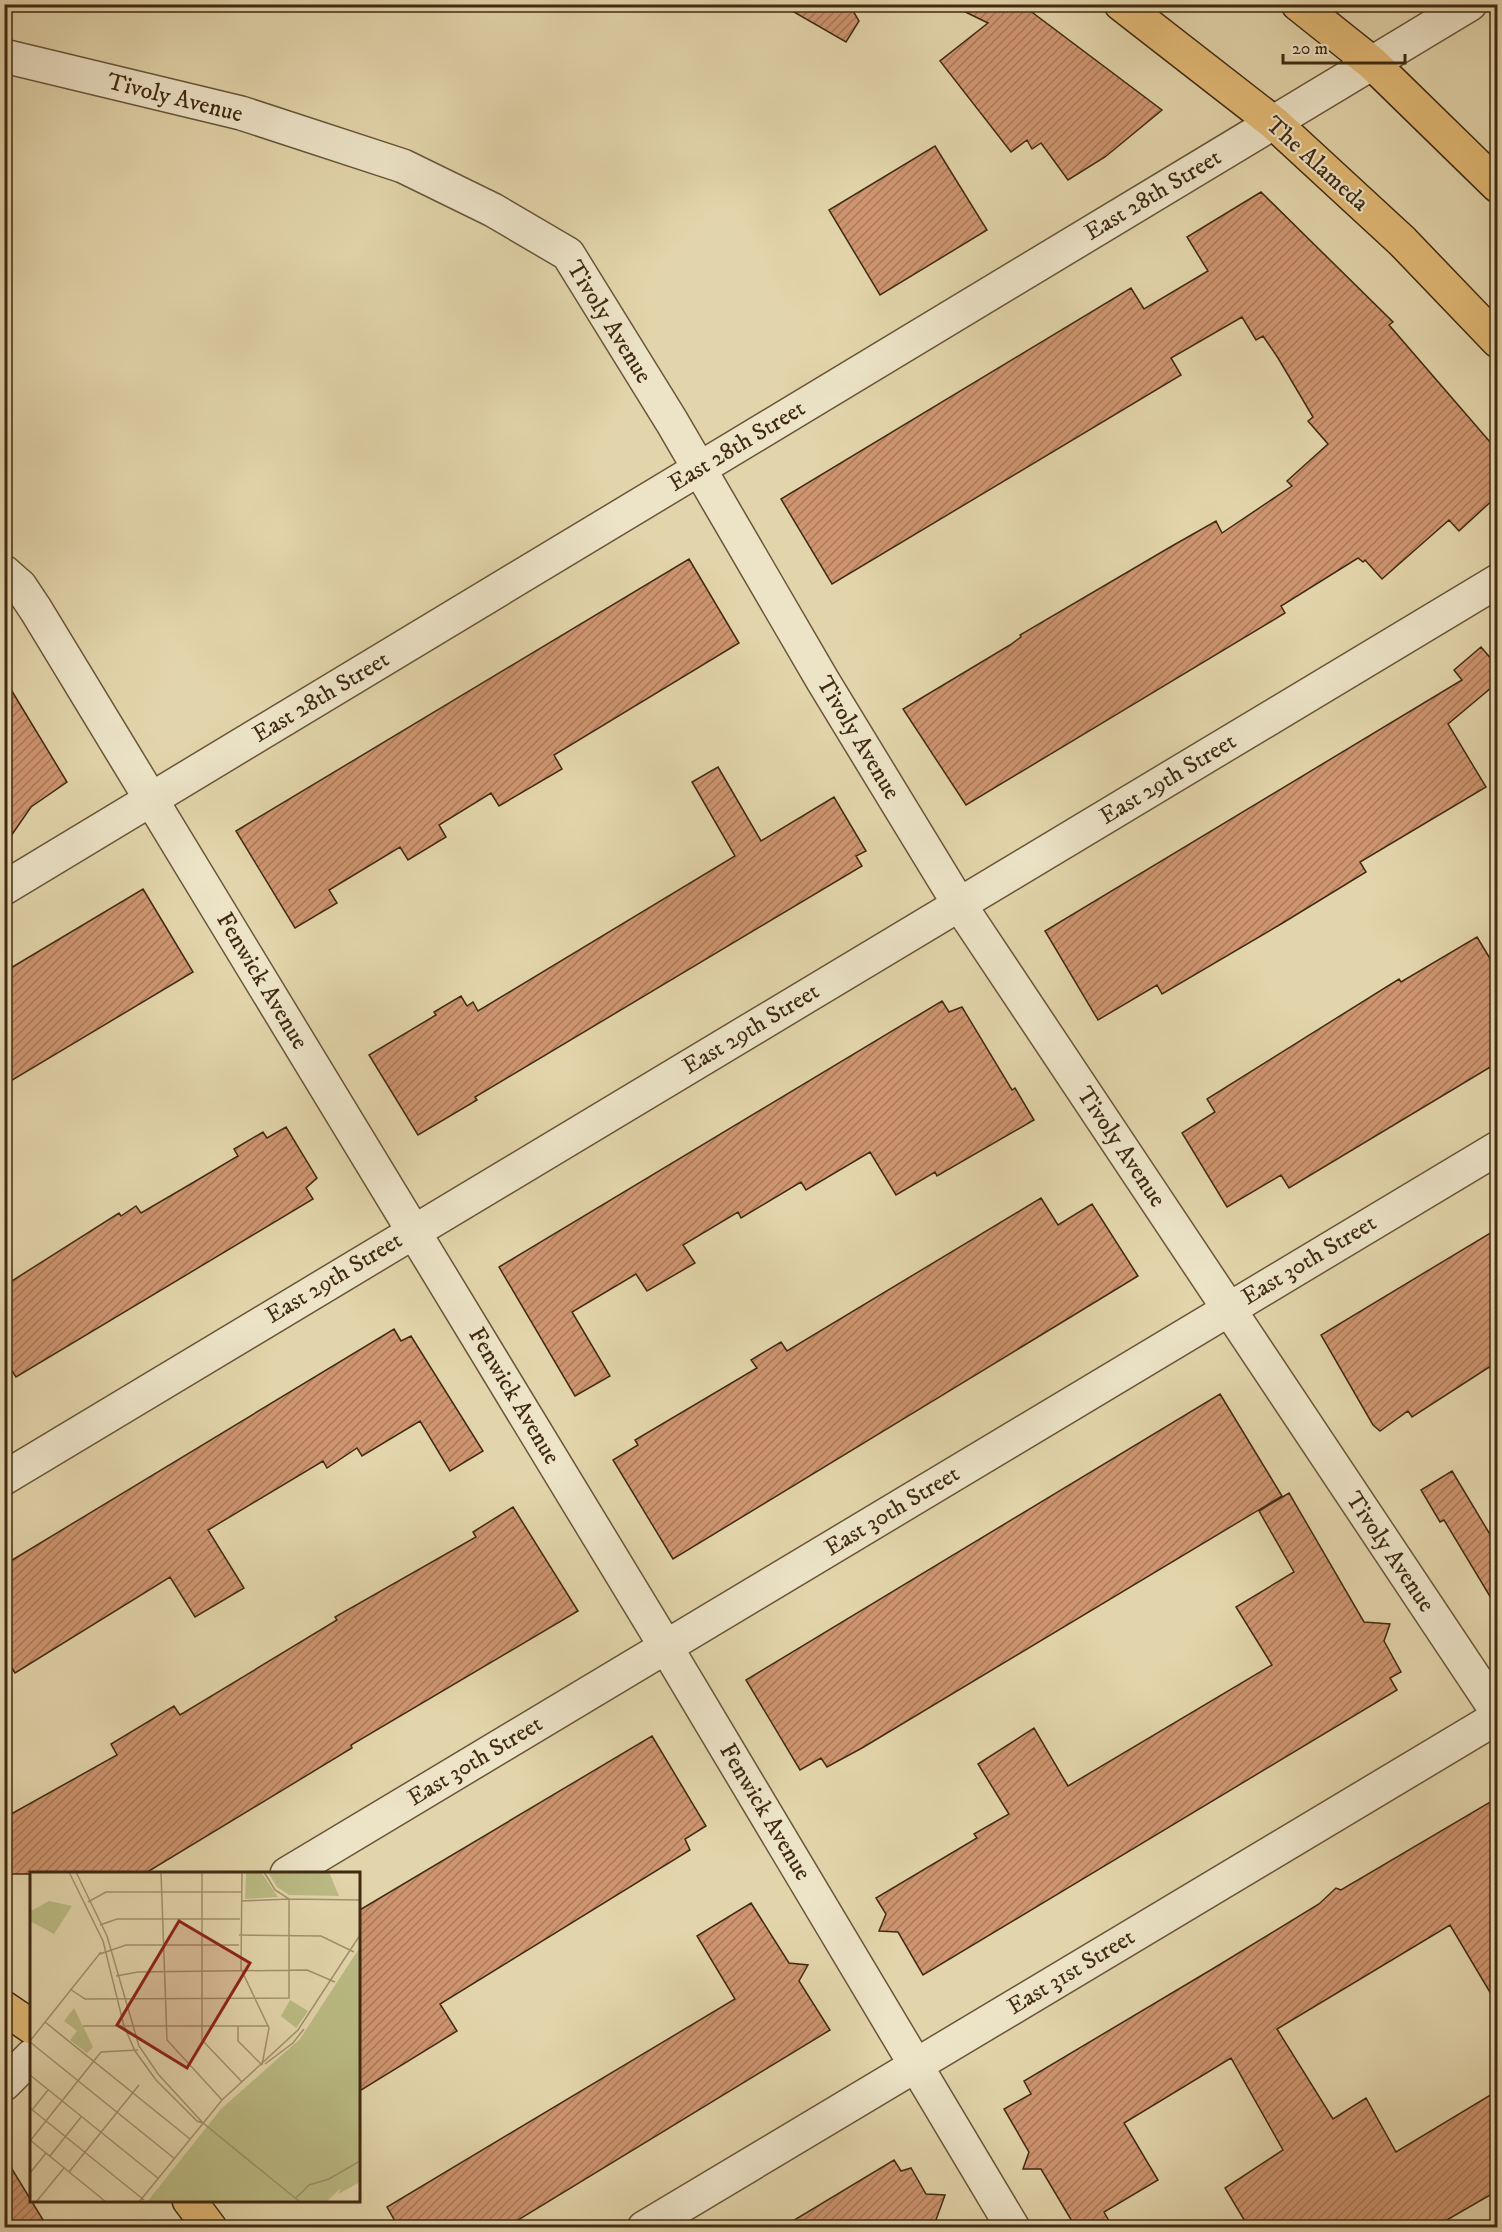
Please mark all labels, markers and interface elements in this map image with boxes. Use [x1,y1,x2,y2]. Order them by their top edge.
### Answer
scale bar [1283,27,1404,65]
text: 20 m [1292,38,1328,60]
street label: Tivoly Avenue [104,67,246,129]
street label: The Alameda [1259,110,1375,219]
street label: East 28th Street [1079,142,1227,248]
street label: Tivoly Avenue [559,255,659,389]
street label: East 28th Street [663,393,811,499]
street label: East 28th Street [247,644,395,750]
street label: Tivoly Avenue [809,671,907,805]
street label: East 29th Street [1094,726,1242,832]
street label: Fenwick Avenue [209,907,315,1055]
street label: East 29th Street [677,976,825,1082]
street label: Tivoly Avenue [1070,1081,1172,1213]
street label: East 30th Street [1236,1208,1382,1312]
street label: East 29th Street [260,1225,408,1331]
street label: Fenwick Avenue [461,1322,567,1470]
street label: East 30th Street [819,1459,965,1563]
street label: Tivoly Avenue [1339,1486,1441,1618]
street label: East 30th Street [402,1709,548,1813]
street label: Fenwick Avenue [712,1738,818,1886]
inset map [30,1872,360,2202]
street label: East 31st Street [1002,1922,1140,2022]

